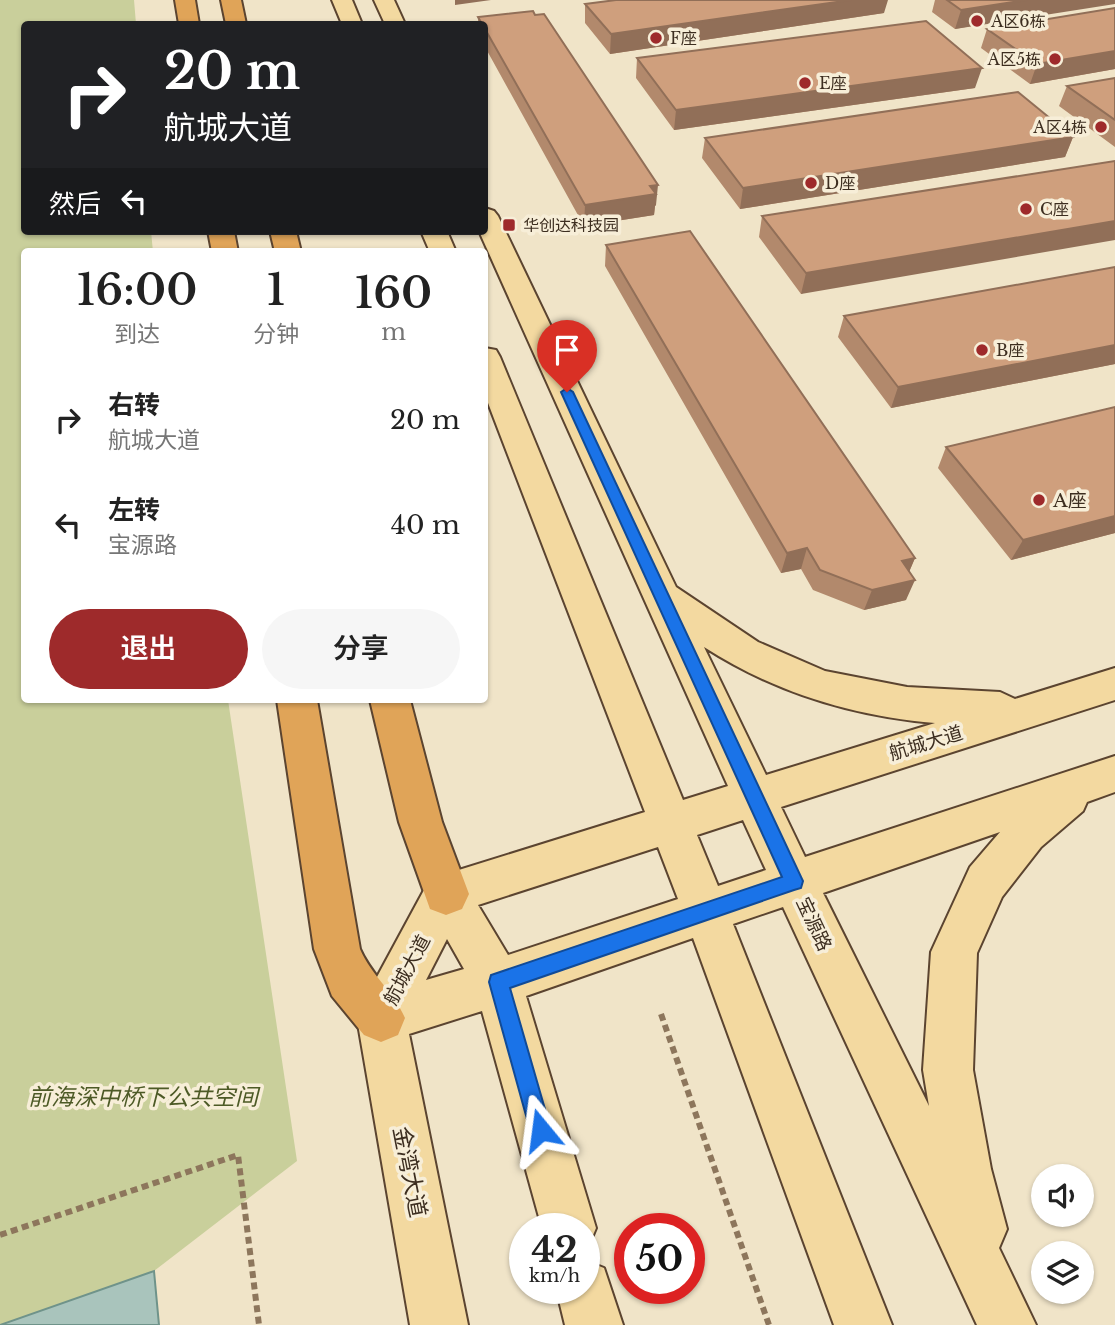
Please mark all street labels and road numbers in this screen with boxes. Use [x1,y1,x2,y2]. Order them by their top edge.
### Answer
street label: 航城大道 [886,721,966,765]
street label: 宝源路 [792,893,836,955]
street label: 航城大道 [379,931,435,1009]
street label: 金湾大道 [387,1124,433,1220]

